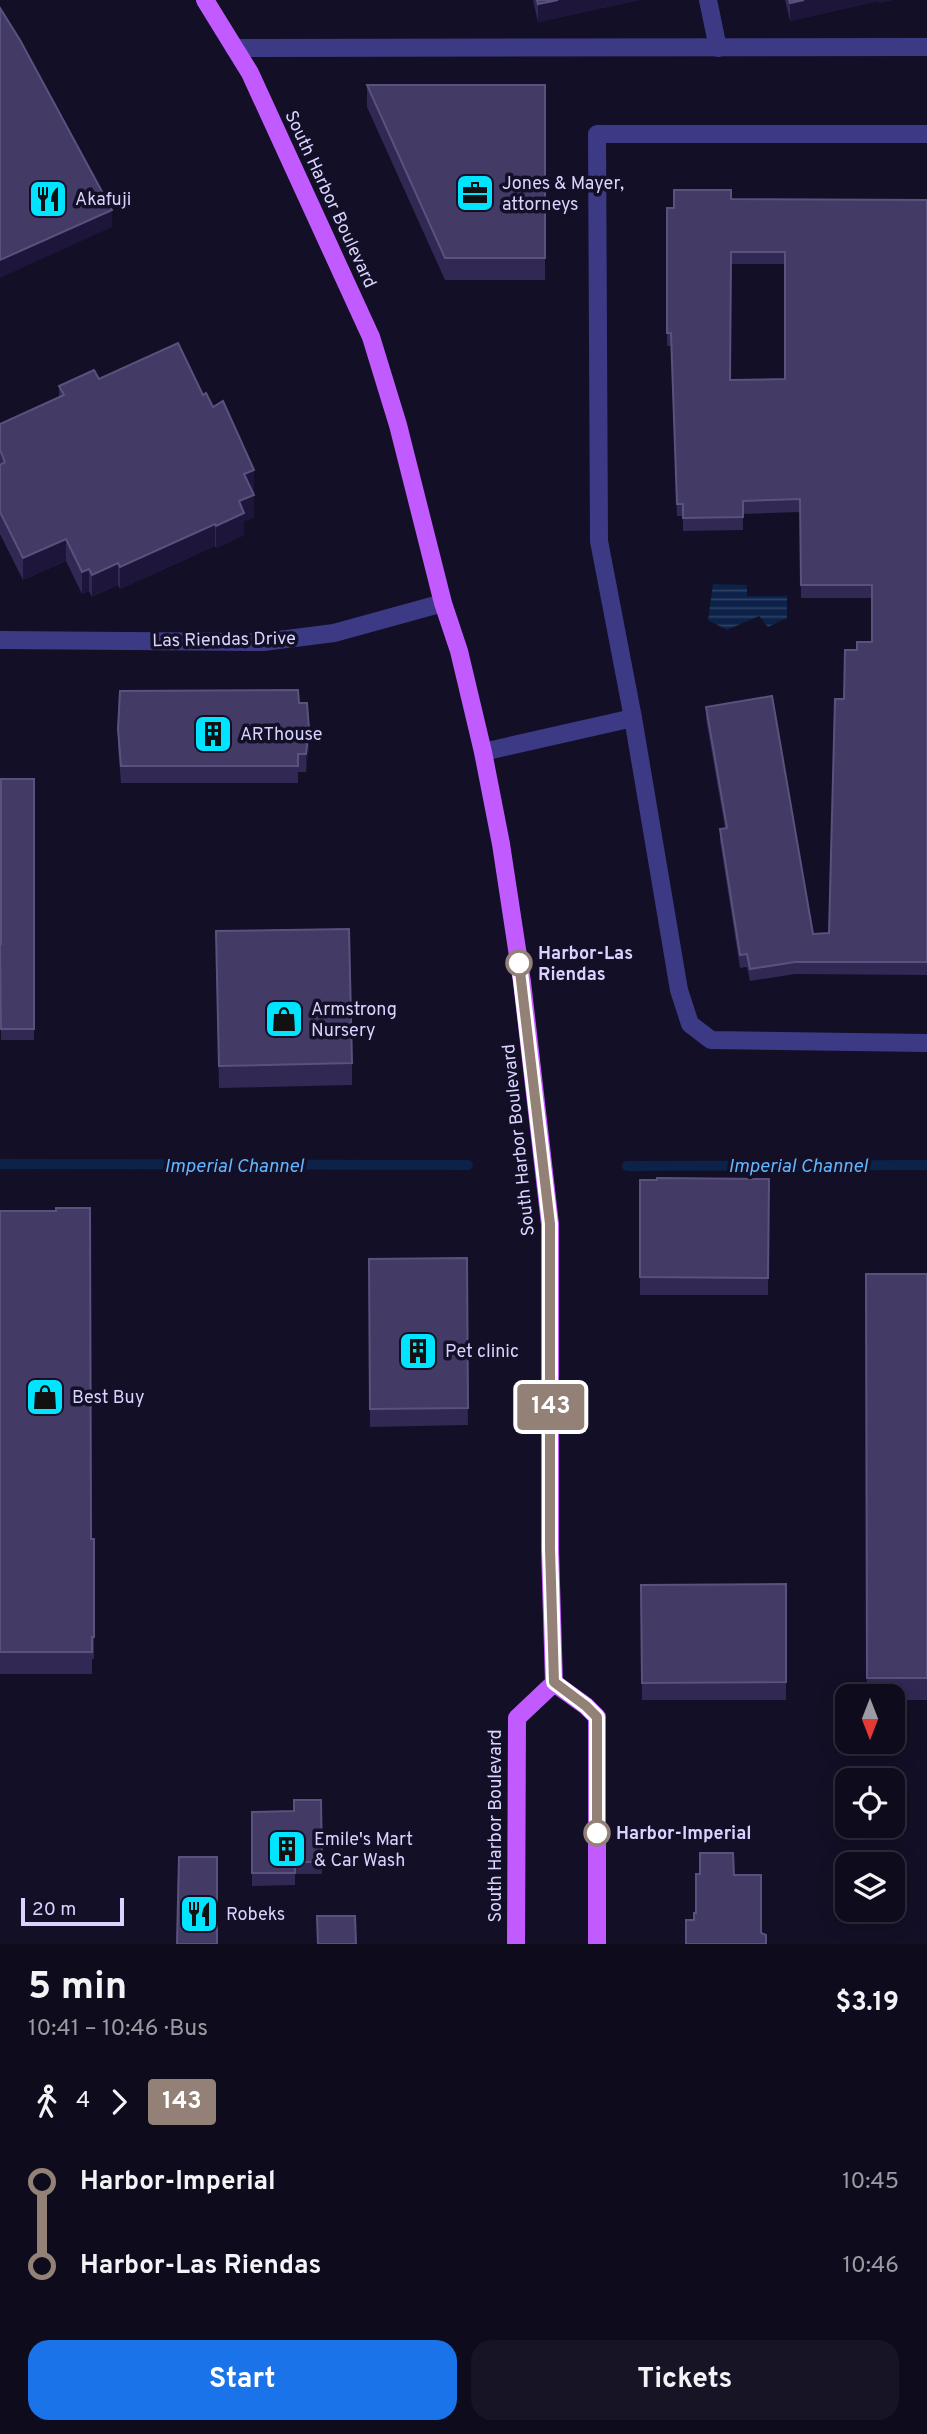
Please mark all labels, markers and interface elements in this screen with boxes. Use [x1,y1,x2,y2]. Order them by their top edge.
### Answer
street label: South Harbor Boulevard [278,107,381,292]
office icon: Jones & Mayer, attorneys [454,172,496,214]
place label: Jones & Mayer, attorneys [502,173,624,217]
restaurant icon: Akafuji [27,178,69,220]
place label: Akafuji [75,189,131,212]
street label: Las Riendas Drive [152,628,296,653]
building icon: ARThouse [192,713,234,755]
place label: ARThouse [240,724,323,747]
place label: Harbor-Las Riendas [538,943,633,987]
marker: Harbor-Las Riendas [506,950,532,976]
shop icon: Armstrong Nursery [263,998,305,1040]
place label: Armstrong Nursery [311,999,397,1043]
street label: South Harbor Boulevard [498,1043,541,1237]
water label: Imperial Channel [164,1155,305,1179]
water label: Imperial Channel [728,1155,869,1179]
building icon: Pet clinic [397,1330,439,1372]
place label: Pet clinic [445,1341,519,1364]
shop icon: Best Buy [24,1376,66,1418]
line badge: 143 [511,1384,591,1430]
place label: Best Buy [72,1387,144,1410]
text: 143 [531,1392,571,1422]
north arrow [835,1684,905,1754]
map controls [835,1684,905,1922]
street label: South Harbor Boulevard [485,1729,508,1923]
button: locate [835,1768,905,1838]
marker: Harbor-Imperial [584,1820,610,1846]
place label: Harbor-Imperial [616,1823,751,1846]
building icon: Emile's Mart & Car Wash [266,1828,308,1870]
place label: Emile's Mart & Car Wash [314,1829,413,1873]
button: layers [835,1852,905,1922]
restaurant icon: Robeks [178,1893,220,1935]
scale bar [21,1895,124,1927]
text: 20 m [32,1898,76,1922]
place label: Robeks [226,1904,285,1927]
text: 5 min [28,1964,127,2013]
text: $3.19 [836,1987,899,2020]
text: 10:41 – 10:46 · Bus [28,2015,208,2044]
icon: walk [28,2083,66,2121]
icon: forward [100,2083,138,2121]
text: 4 [76,2087,90,2116]
text: 143 [162,2087,202,2117]
text: Harbor-Imperial [80,2166,276,2199]
text: 10:45 [842,2168,899,2197]
text: Harbor-Las Riendas [80,2250,321,2283]
text: 10:46 [842,2252,899,2281]
button: Start [28,2340,457,2420]
button: Tickets [471,2340,899,2420]

